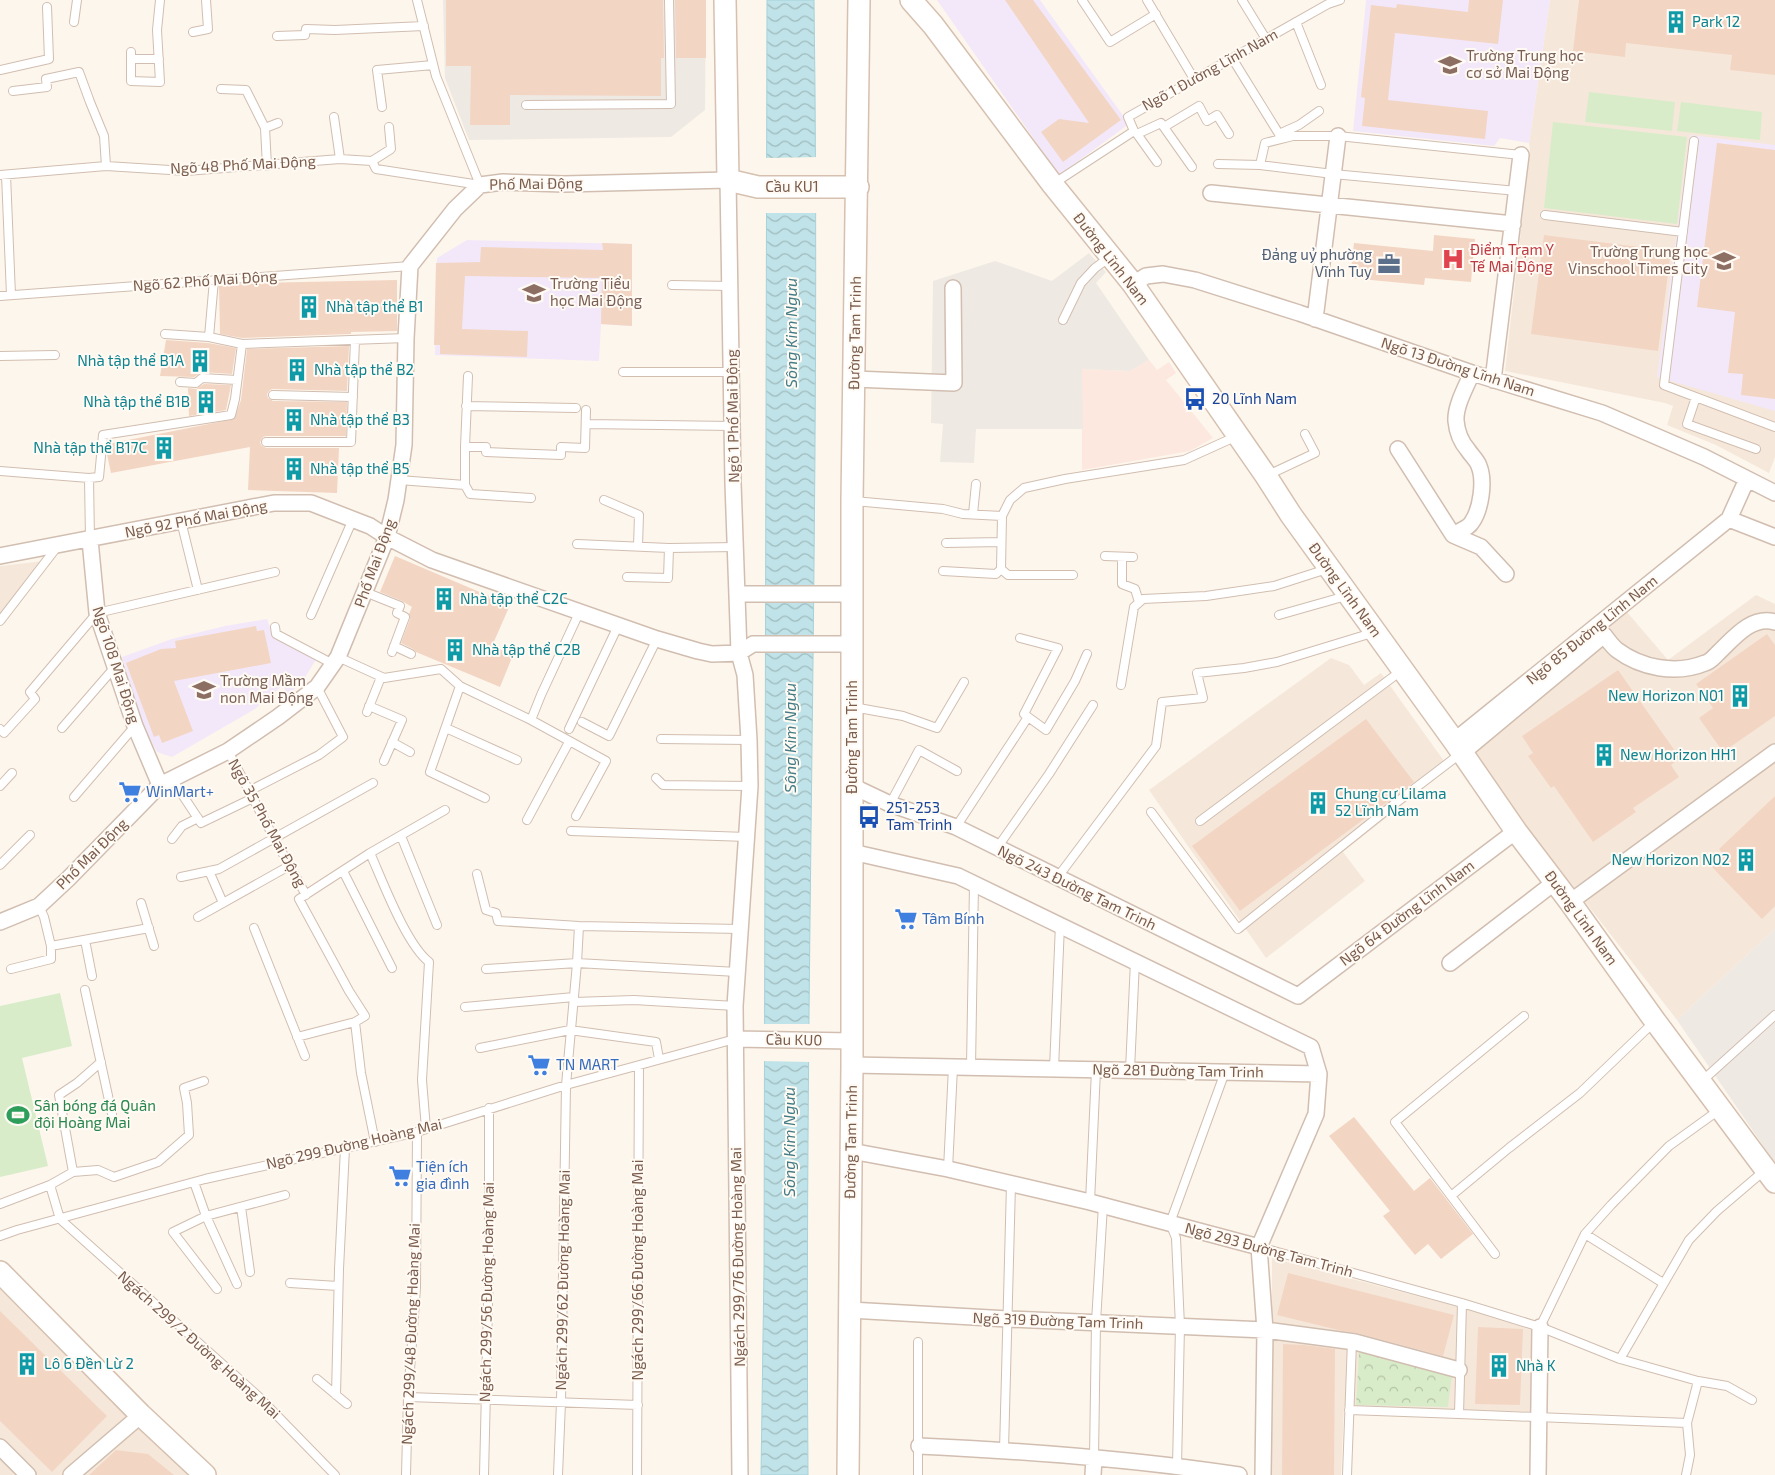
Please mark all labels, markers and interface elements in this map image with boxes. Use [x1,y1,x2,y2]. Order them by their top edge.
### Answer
building icon: Park 12 [1663,9,1689,35]
place label: Park 12 [1692,12,1740,30]
street label: Ngõ 1 Đường Lĩnh Nam [1139,24,1280,114]
place label: Trường Trung học cơ sở Mai Động [1466,46,1584,81]
school or university icon: Trường Trung học cơ sở Mai Động [1437,52,1463,78]
street label: Ngõ 48 Phố Mai Động [170,151,317,177]
street label: Phố Mai Động [489,173,584,193]
street label: Cầu KU1 [765,177,819,195]
street label: Đường Lĩnh Nam [1070,209,1153,308]
place label: Điểm Trạm Y Tế Mai Động [1470,240,1555,275]
place label: Trường Trung học Vinschool Times City [1568,242,1708,277]
place label: Đảng uỷ phường Vĩnh Tuy [1262,245,1373,280]
hospital icon: Điểm Trạm Y Tế Mai Động [1440,246,1466,272]
school or university icon: Trường Trung học Vinschool Times City [1711,248,1737,274]
office icon: Đảng uỷ phường Vĩnh Tuy [1376,251,1402,277]
street label: Ngõ 62 Phố Mai Động [132,266,278,294]
place label: Trường Tiểu học Mai Động [550,274,643,309]
street label: Đường Tam Trinh [844,276,864,390]
water label: Sông Kim Ngưu [781,278,800,388]
school or university icon: Trường Tiểu học Mai Động [521,280,547,306]
building icon: Nhà tập thể B1 [296,294,322,320]
place label: Nhà tập thể B1 [326,297,423,315]
street label: Ngõ 13 Đường Lĩnh Nam [1379,333,1538,399]
building icon: Nhà tập thể B1A [187,348,213,374]
street label: Ngõ 1 Phố Mai Động [722,348,742,483]
place label: Nhà tập thể B1A [77,351,185,369]
building icon: Nhà tập thể B2 [284,357,310,383]
place label: Nhà tập thể B2 [314,360,414,378]
bus stop icon: 20 Lĩnh Nam [1182,386,1208,412]
building icon: Nhà tập thể B1B [193,389,219,415]
place label: 20 Lĩnh Nam [1212,389,1297,407]
place label: Nhà tập thể B1B [83,392,190,410]
building icon: Nhà tập thể B3 [281,407,307,433]
place label: Nhà tập thể B3 [310,410,410,428]
building icon: Nhà tập thể B17C [151,435,177,461]
place label: Nhà tập thể B17C [33,438,147,456]
building icon: Nhà tập thể B5 [281,456,307,482]
place label: Nhà tập thể B5 [310,459,410,477]
street label: Ngõ 92 Phố Mai Động [123,495,269,541]
street label: Phố Mai Động [350,515,399,610]
street label: Đường Lĩnh Nam [1306,539,1386,640]
street label: Ngõ 85 Đường Lĩnh Nam [1522,571,1661,688]
building icon: Nhà tập thể C2C [431,586,457,612]
place label: Nhà tập thể C2C [460,589,568,607]
street label: Ngõ 108 Mai Động [89,604,145,726]
building icon: Nhà tập thể C2B [442,637,468,663]
place label: Nhà tập thể C2B [472,640,580,658]
place label: Trường Mầm non Mai Động [220,671,314,706]
school or university icon: Trường Mầm non Mai Động [191,677,217,703]
street label: Đường Tam Trinh [842,680,860,794]
water label: Sông Kim Ngưu [780,683,799,793]
building icon: New Horizon N01 [1727,683,1753,709]
place label: New Horizon N01 [1608,686,1724,704]
building icon: New Horizon HH1 [1591,742,1617,768]
place label: New Horizon HH1 [1620,745,1737,763]
street label: Ngõ 35 Phố Mai Động [225,755,311,890]
supermarket icon: WinMart+ [117,779,143,805]
place label: WinMart+ [146,782,214,800]
place label: Chung cư Lilama 52 Lĩnh Nam [1335,784,1446,819]
building icon: Chung cư Lilama 52 Lĩnh Nam [1305,790,1331,816]
place label: 251-253 Tam Trinh [886,798,952,833]
bus stop icon: 251-253 Tam Trinh [856,804,882,830]
street label: Phố Mai Động [52,813,131,893]
street label: Ngõ 243 Đường Tam Trinh [995,841,1160,933]
building icon: New Horizon N02 [1733,847,1759,873]
place label: New Horizon N02 [1611,850,1730,868]
street label: Ngõ 64 Đường Lĩnh Nam [1335,856,1477,969]
street label: Đường Lĩnh Nam [1542,867,1622,968]
supermarket icon: Tâm Bính [893,906,919,932]
place label: Tâm Bính [922,909,985,927]
street label: Cầu KU0 [766,1030,822,1048]
supermarket icon: TN MART [526,1052,552,1078]
place label: TN MART [556,1055,619,1073]
street label: Ngõ 281 Đường Tam Trinh [1092,1060,1264,1080]
street label: Đường Tam Trinh [840,1085,860,1199]
water label: Sông Kim Ngưu [779,1087,798,1197]
place label: Sân bóng đá Quân đội Hoàng Mai [34,1096,156,1131]
sports icon: Sân bóng đá Quân đội Hoàng Mai [5,1102,31,1128]
street label: Ngõ 299 Đường Hoàng Mai [264,1114,444,1172]
street label: Ngách 299/76 Đường Hoàng Mai [726,1147,748,1367]
place label: Tiện ích gia đình [416,1157,469,1192]
street label: Ngách 299/66 Đường Hoàng Mai [628,1160,646,1380]
supermarket icon: Tiện ích gia đình [387,1163,413,1189]
street label: Ngách 299/62 Đường Hoàng Mai [551,1170,573,1390]
street label: Ngách 299/56 Đường Hoàng Mai [475,1182,497,1402]
street label: Ngõ 293 Đường Tam Trinh [1183,1218,1355,1280]
street label: Ngách 299/48 Đường Hoàng Mai [397,1223,423,1445]
street label: Ngách 299/2 Đường Hoàng Mai [115,1267,284,1422]
street label: Ngõ 319 Đường Tam Trinh [972,1308,1144,1332]
building icon: Lô 6 Đền Lừ 2 [14,1351,40,1377]
building icon: Nhà K [1486,1353,1512,1379]
place label: Lô 6 Đền Lừ 2 [44,1354,134,1372]
place label: Nhà K [1516,1356,1556,1374]

